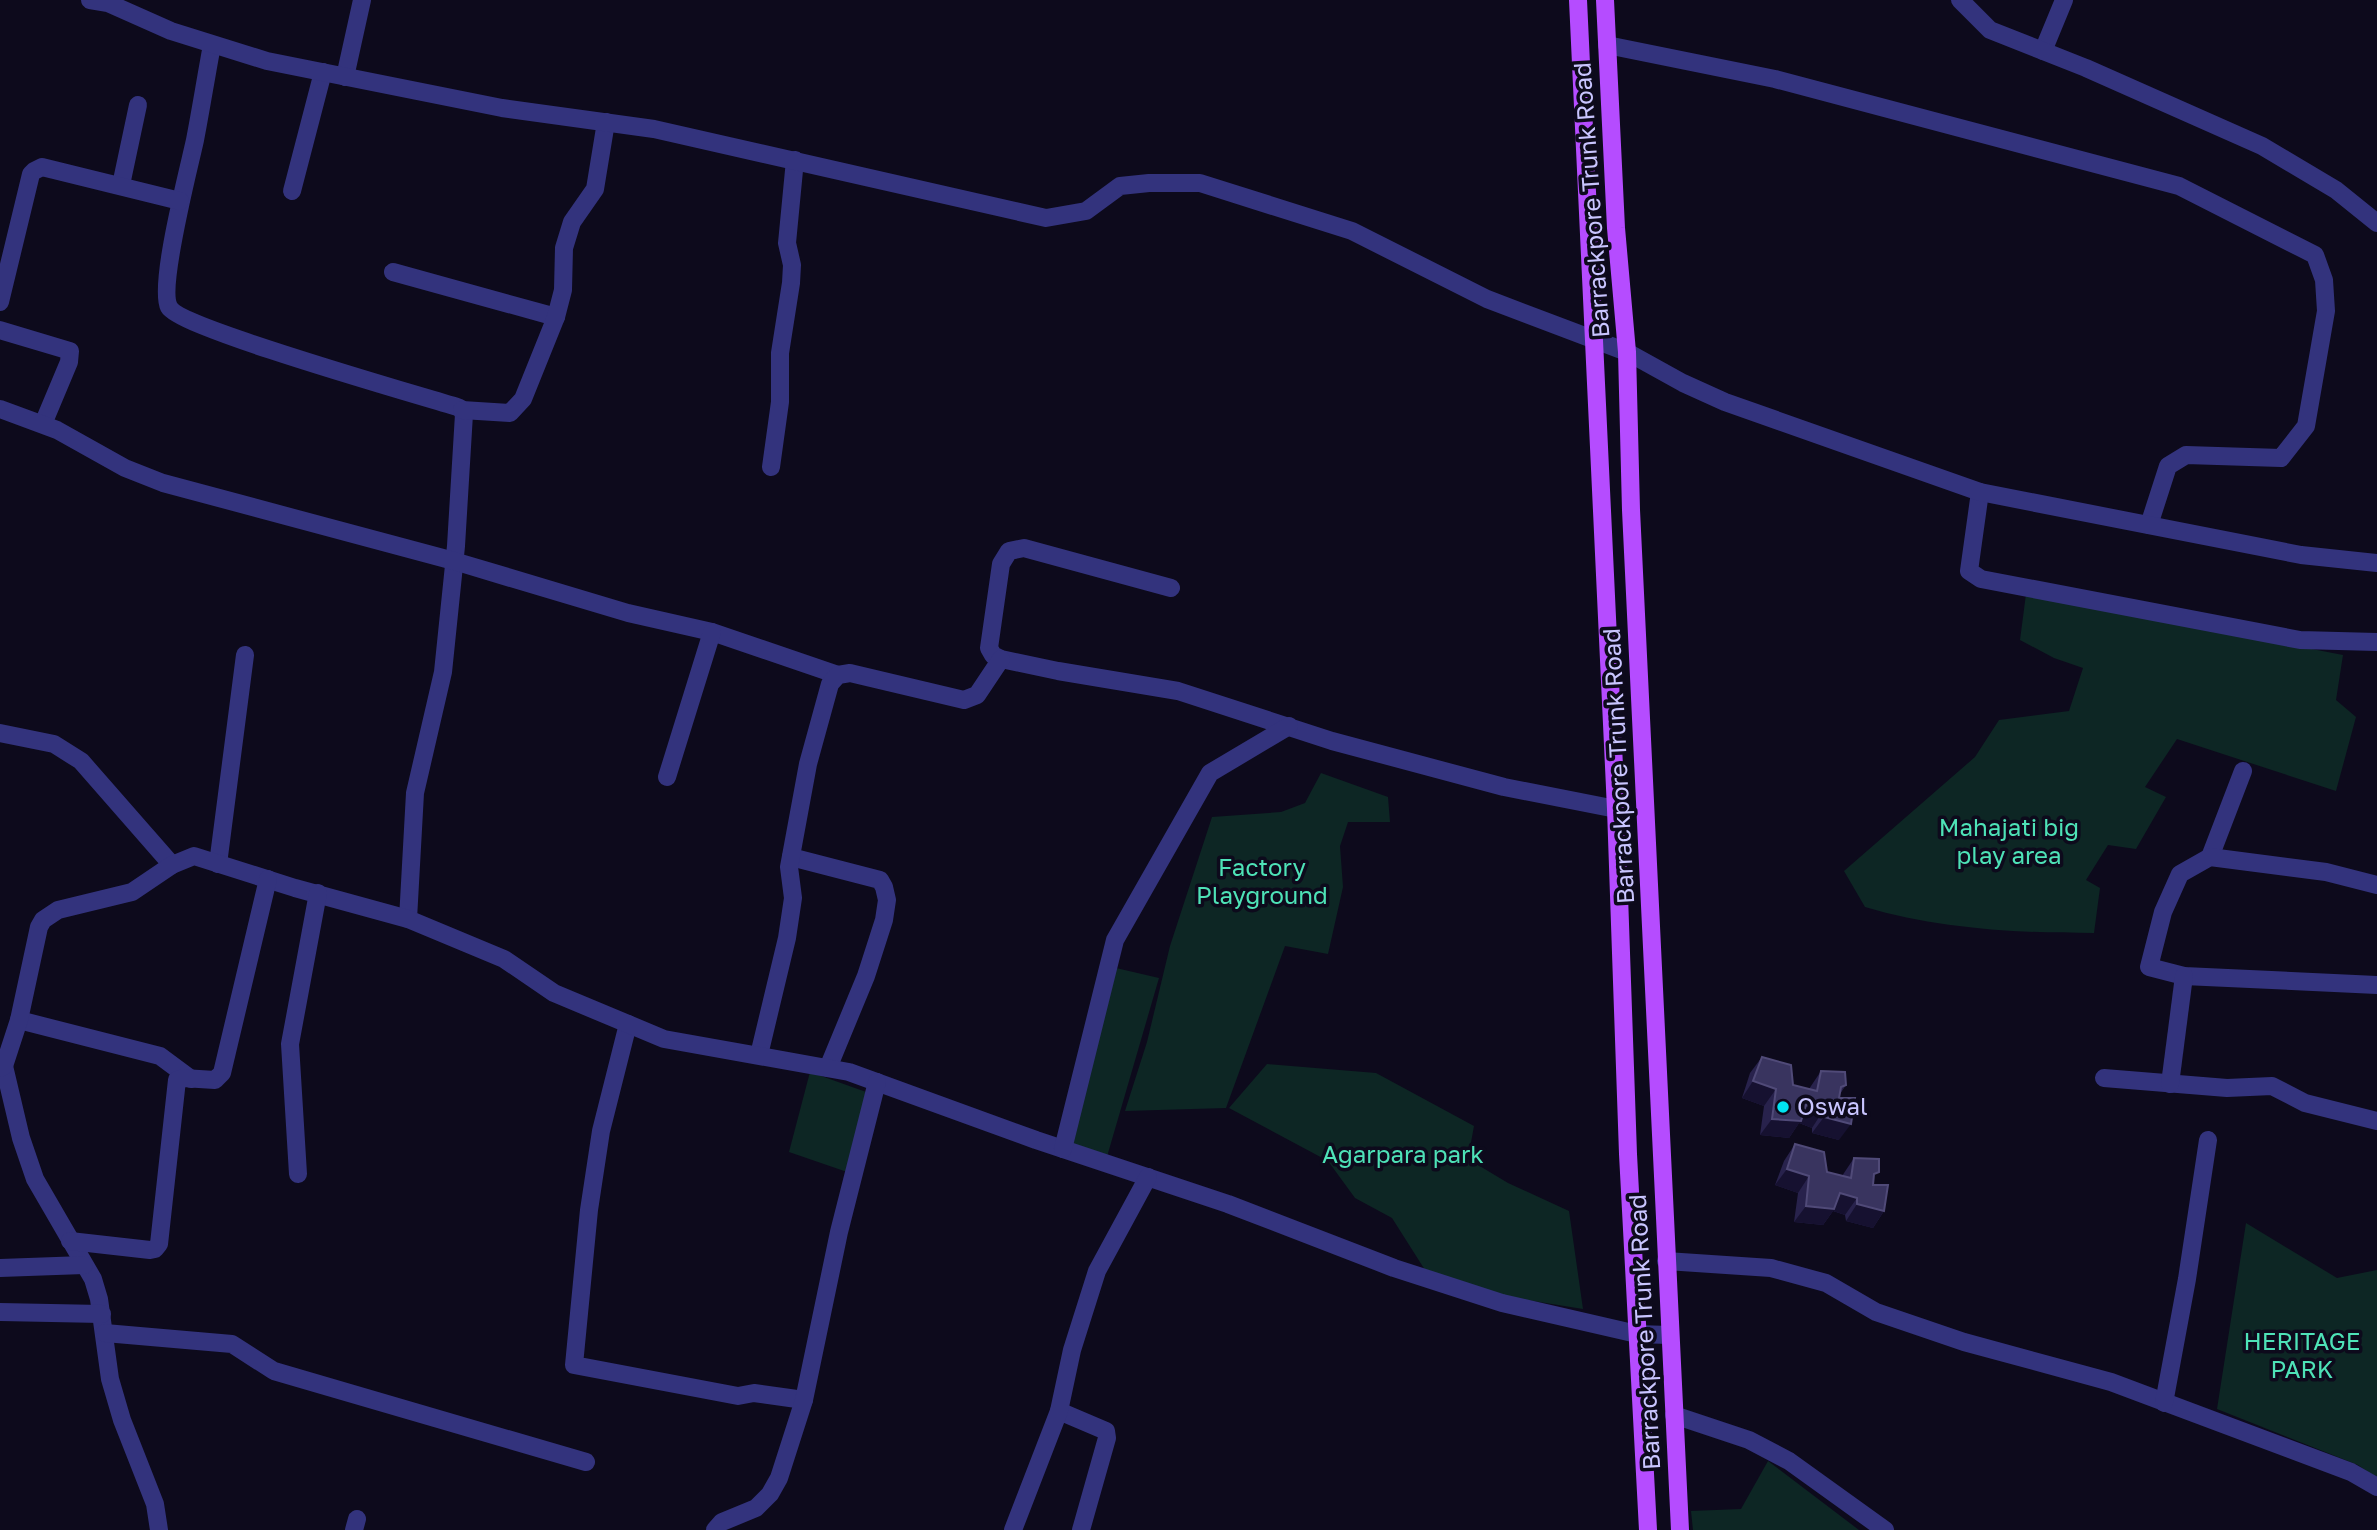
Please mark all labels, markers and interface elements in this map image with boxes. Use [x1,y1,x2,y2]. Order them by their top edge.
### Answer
street label: Barrackpore Trunk Road [1566,61,1615,339]
street label: Barrackpore Trunk Road [1596,627,1639,905]
park label: Mahajati big play area [1939,812,2079,869]
park label: Factory Playground [1196,852,1328,909]
place label: Oswal [1797,1091,1868,1120]
marker: Oswal [1775,1099,1791,1115]
park label: Agarpara park [1322,1139,1484,1168]
street label: Barrackpore Trunk Road [1622,1193,1665,1471]
park label: HERITAGE PARK [2244,1326,2360,1383]

